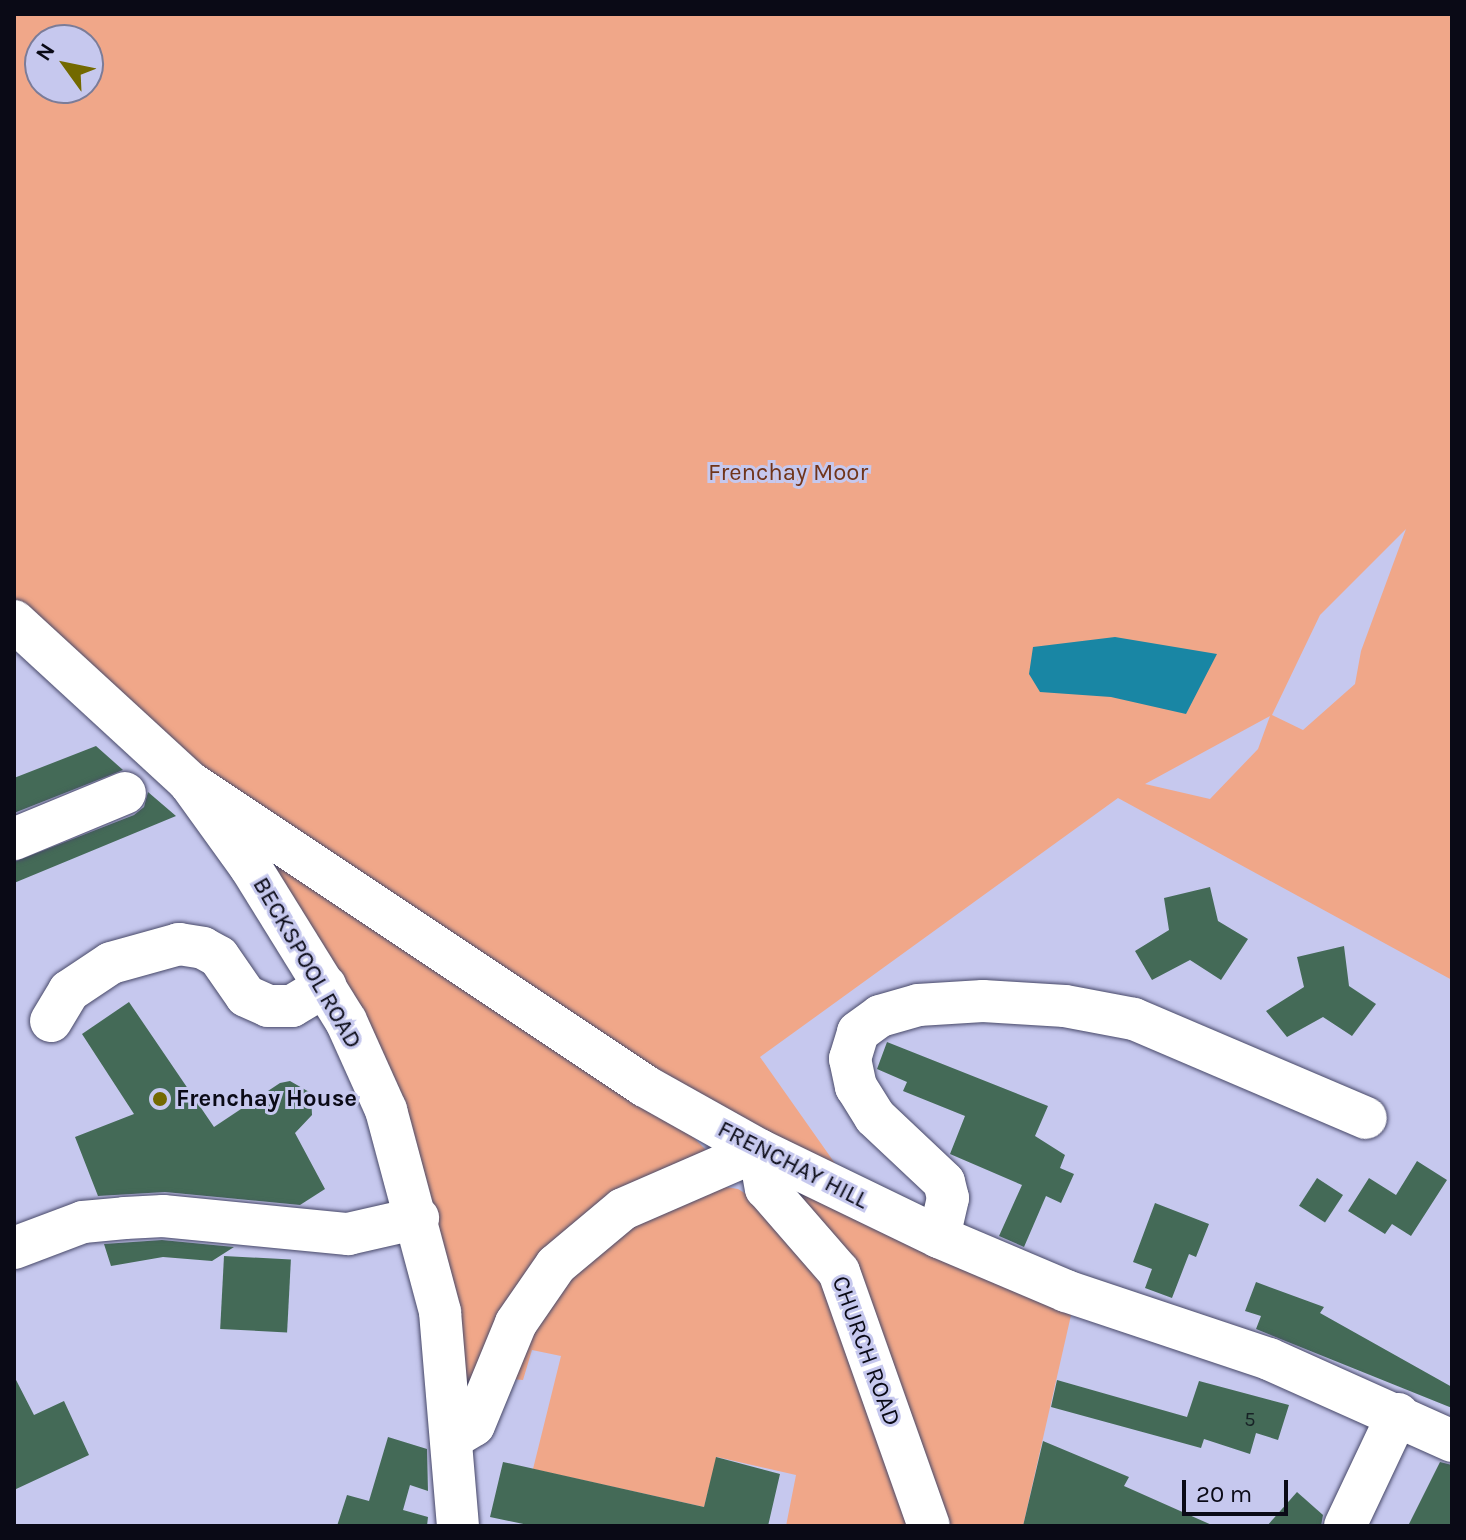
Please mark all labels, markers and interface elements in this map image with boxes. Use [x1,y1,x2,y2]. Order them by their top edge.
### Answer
north arrow [24,24,104,104]
text: N [30,38,61,66]
park label: Frenchay Moor [708,459,868,487]
street label: BECKSPOOL ROAD [246,872,368,1054]
place label: Frenchay House [176,1085,357,1113]
marker: Frenchay House [151,1090,169,1108]
street label: FRENCHAY HILL [713,1115,873,1215]
street label: CHURCH ROAD [826,1272,906,1430]
house number: 5 [1244,1407,1256,1431]
scale bar [1186,1464,1292,1514]
text: 20 m [1196,1480,1252,1508]

